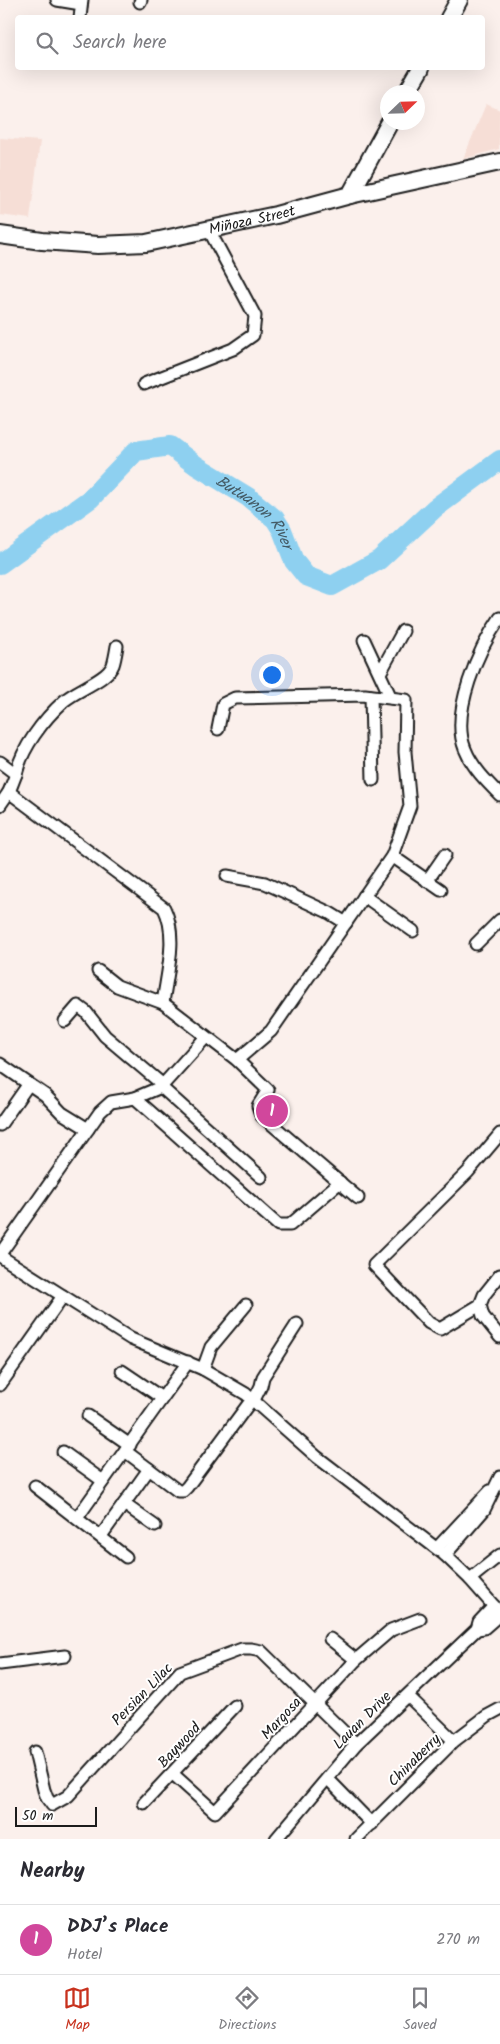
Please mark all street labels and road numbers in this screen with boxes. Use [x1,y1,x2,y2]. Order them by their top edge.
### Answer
street label: Miñoza Street [207,199,298,242]
street label: Persian Lilac [106,1657,179,1732]
street label: Lauan Drive [328,1686,398,1756]
street label: Margosa [256,1692,308,1746]
street label: Baywood [152,1717,208,1774]
street label: Chinaberry [382,1728,448,1793]

